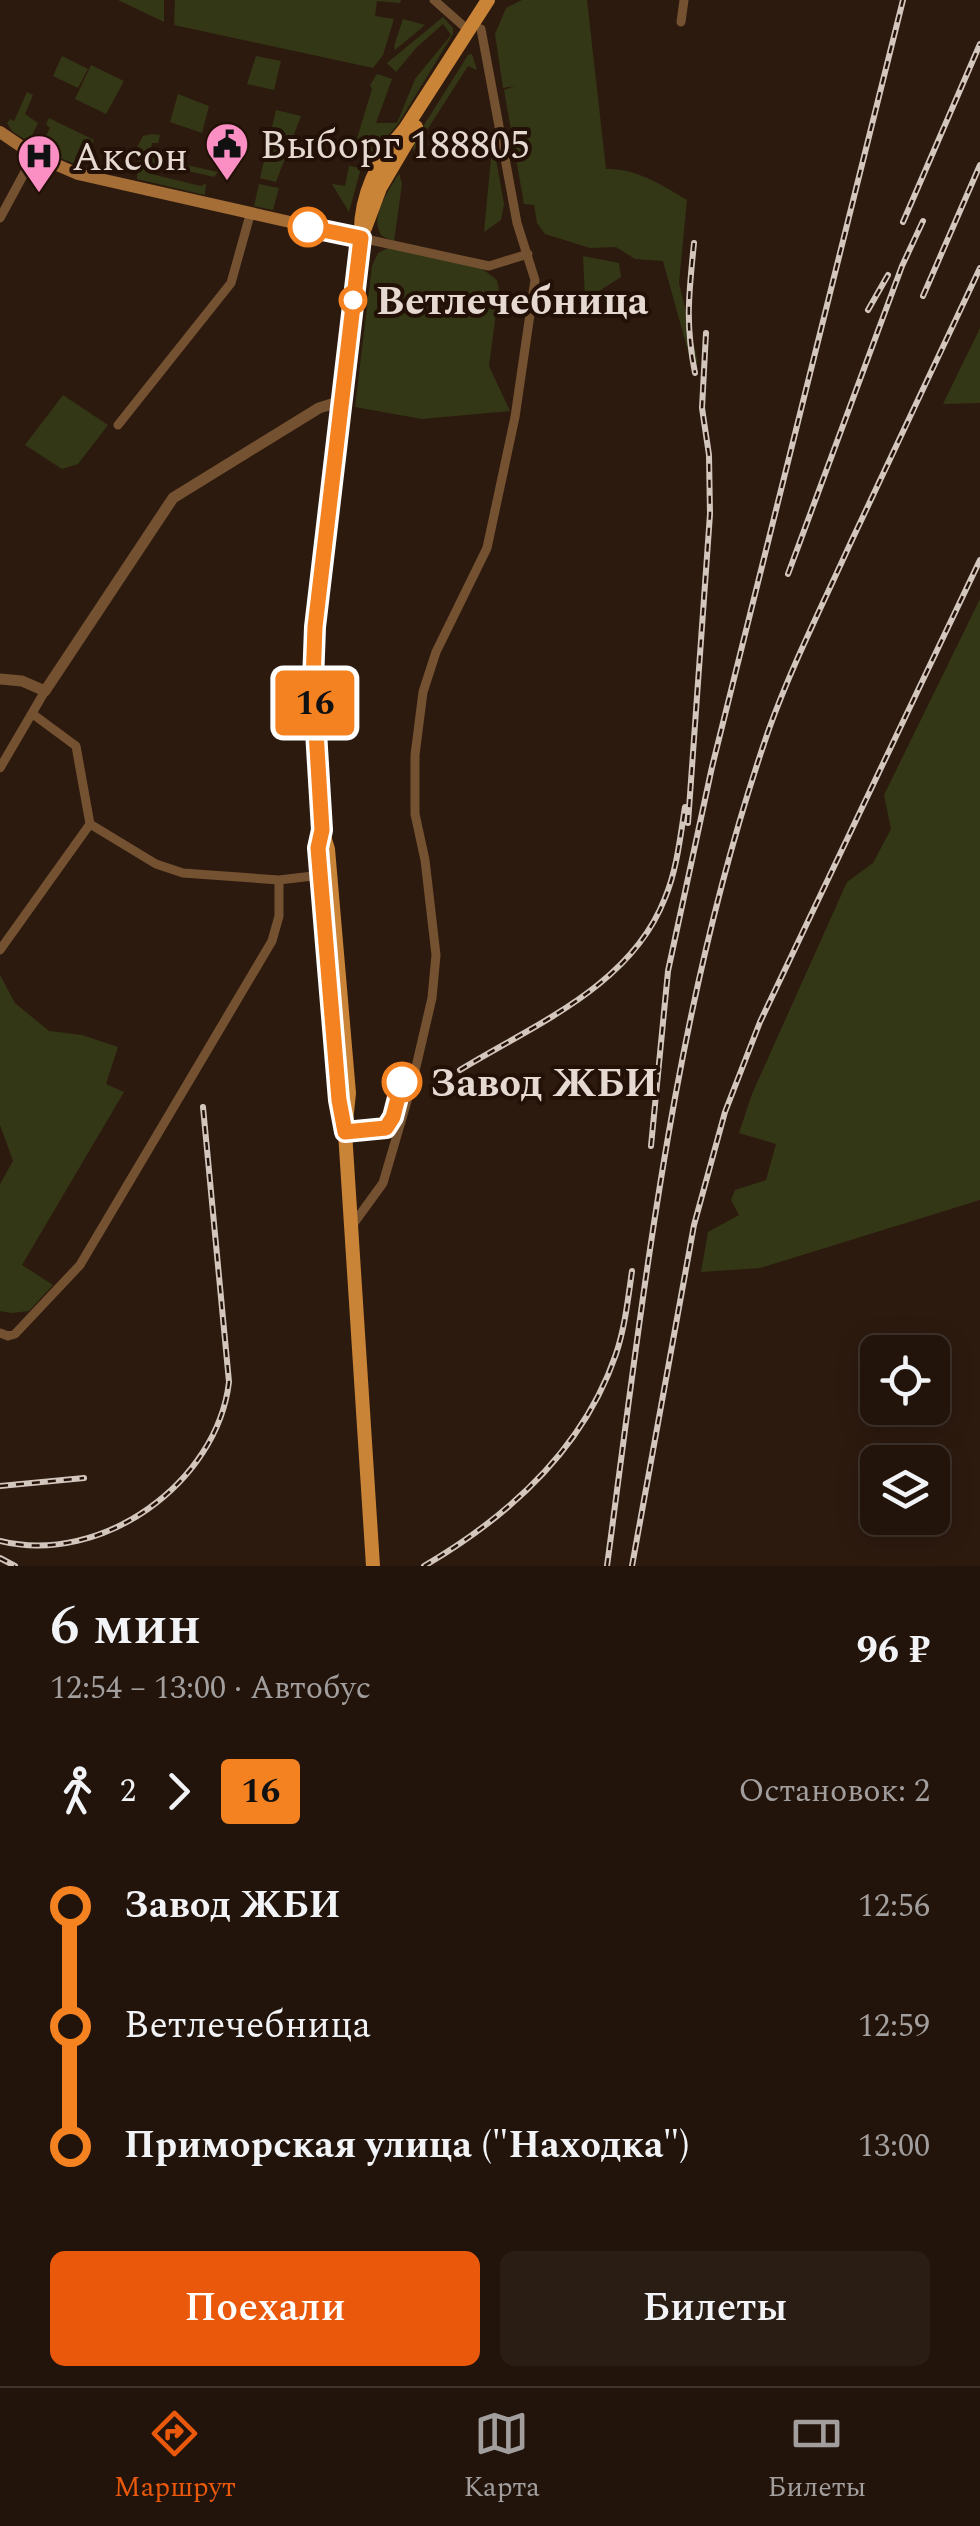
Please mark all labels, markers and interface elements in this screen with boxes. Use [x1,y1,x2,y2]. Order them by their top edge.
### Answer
place label: Выборг 188805 [260,116,530,177]
public building icon: Выборг 188805 [204,121,250,182]
place label: Аксон [72,128,188,189]
hospital icon: Аксон [16,133,62,194]
unlabelled marker [289,208,327,246]
place label: Ветлечебница [376,272,649,333]
marker: Ветлечебница [340,287,366,313]
line badge: 16 [270,670,360,736]
text: 16 [295,677,335,730]
place label: Завод ЖБИ [430,1054,658,1115]
marker: Завод ЖБИ [383,1063,421,1101]
map controls [860,1335,950,1535]
button: locate [860,1335,950,1425]
button: layers [860,1445,950,1535]
text: 6 мин [50,1585,201,1668]
text: 96 ₽ [857,1622,930,1680]
text: 12:54 – 13:00 · Автобус [50,1664,371,1713]
icon: walk [50,1764,105,1819]
icon: forward [151,1764,206,1819]
text: 16 [241,1765,280,1818]
text: 2 [120,1767,136,1816]
text: Остановок: 2 [738,1767,930,1816]
text: Завод ЖБИ [124,1877,341,1935]
text: 12:56 [858,1882,930,1931]
text: Ветлечебница [124,1997,371,2055]
text: 12:59 [858,2002,930,2051]
text: Приморская улица ("Находка") [124,2117,690,2175]
text: 13:00 [858,2122,930,2171]
button: Поехали [50,2251,480,2366]
button: Билеты [500,2251,930,2366]
tab: Маршрут [114,2406,236,2509]
tab: Карта [463,2406,540,2509]
tab: Билеты [768,2406,866,2509]

